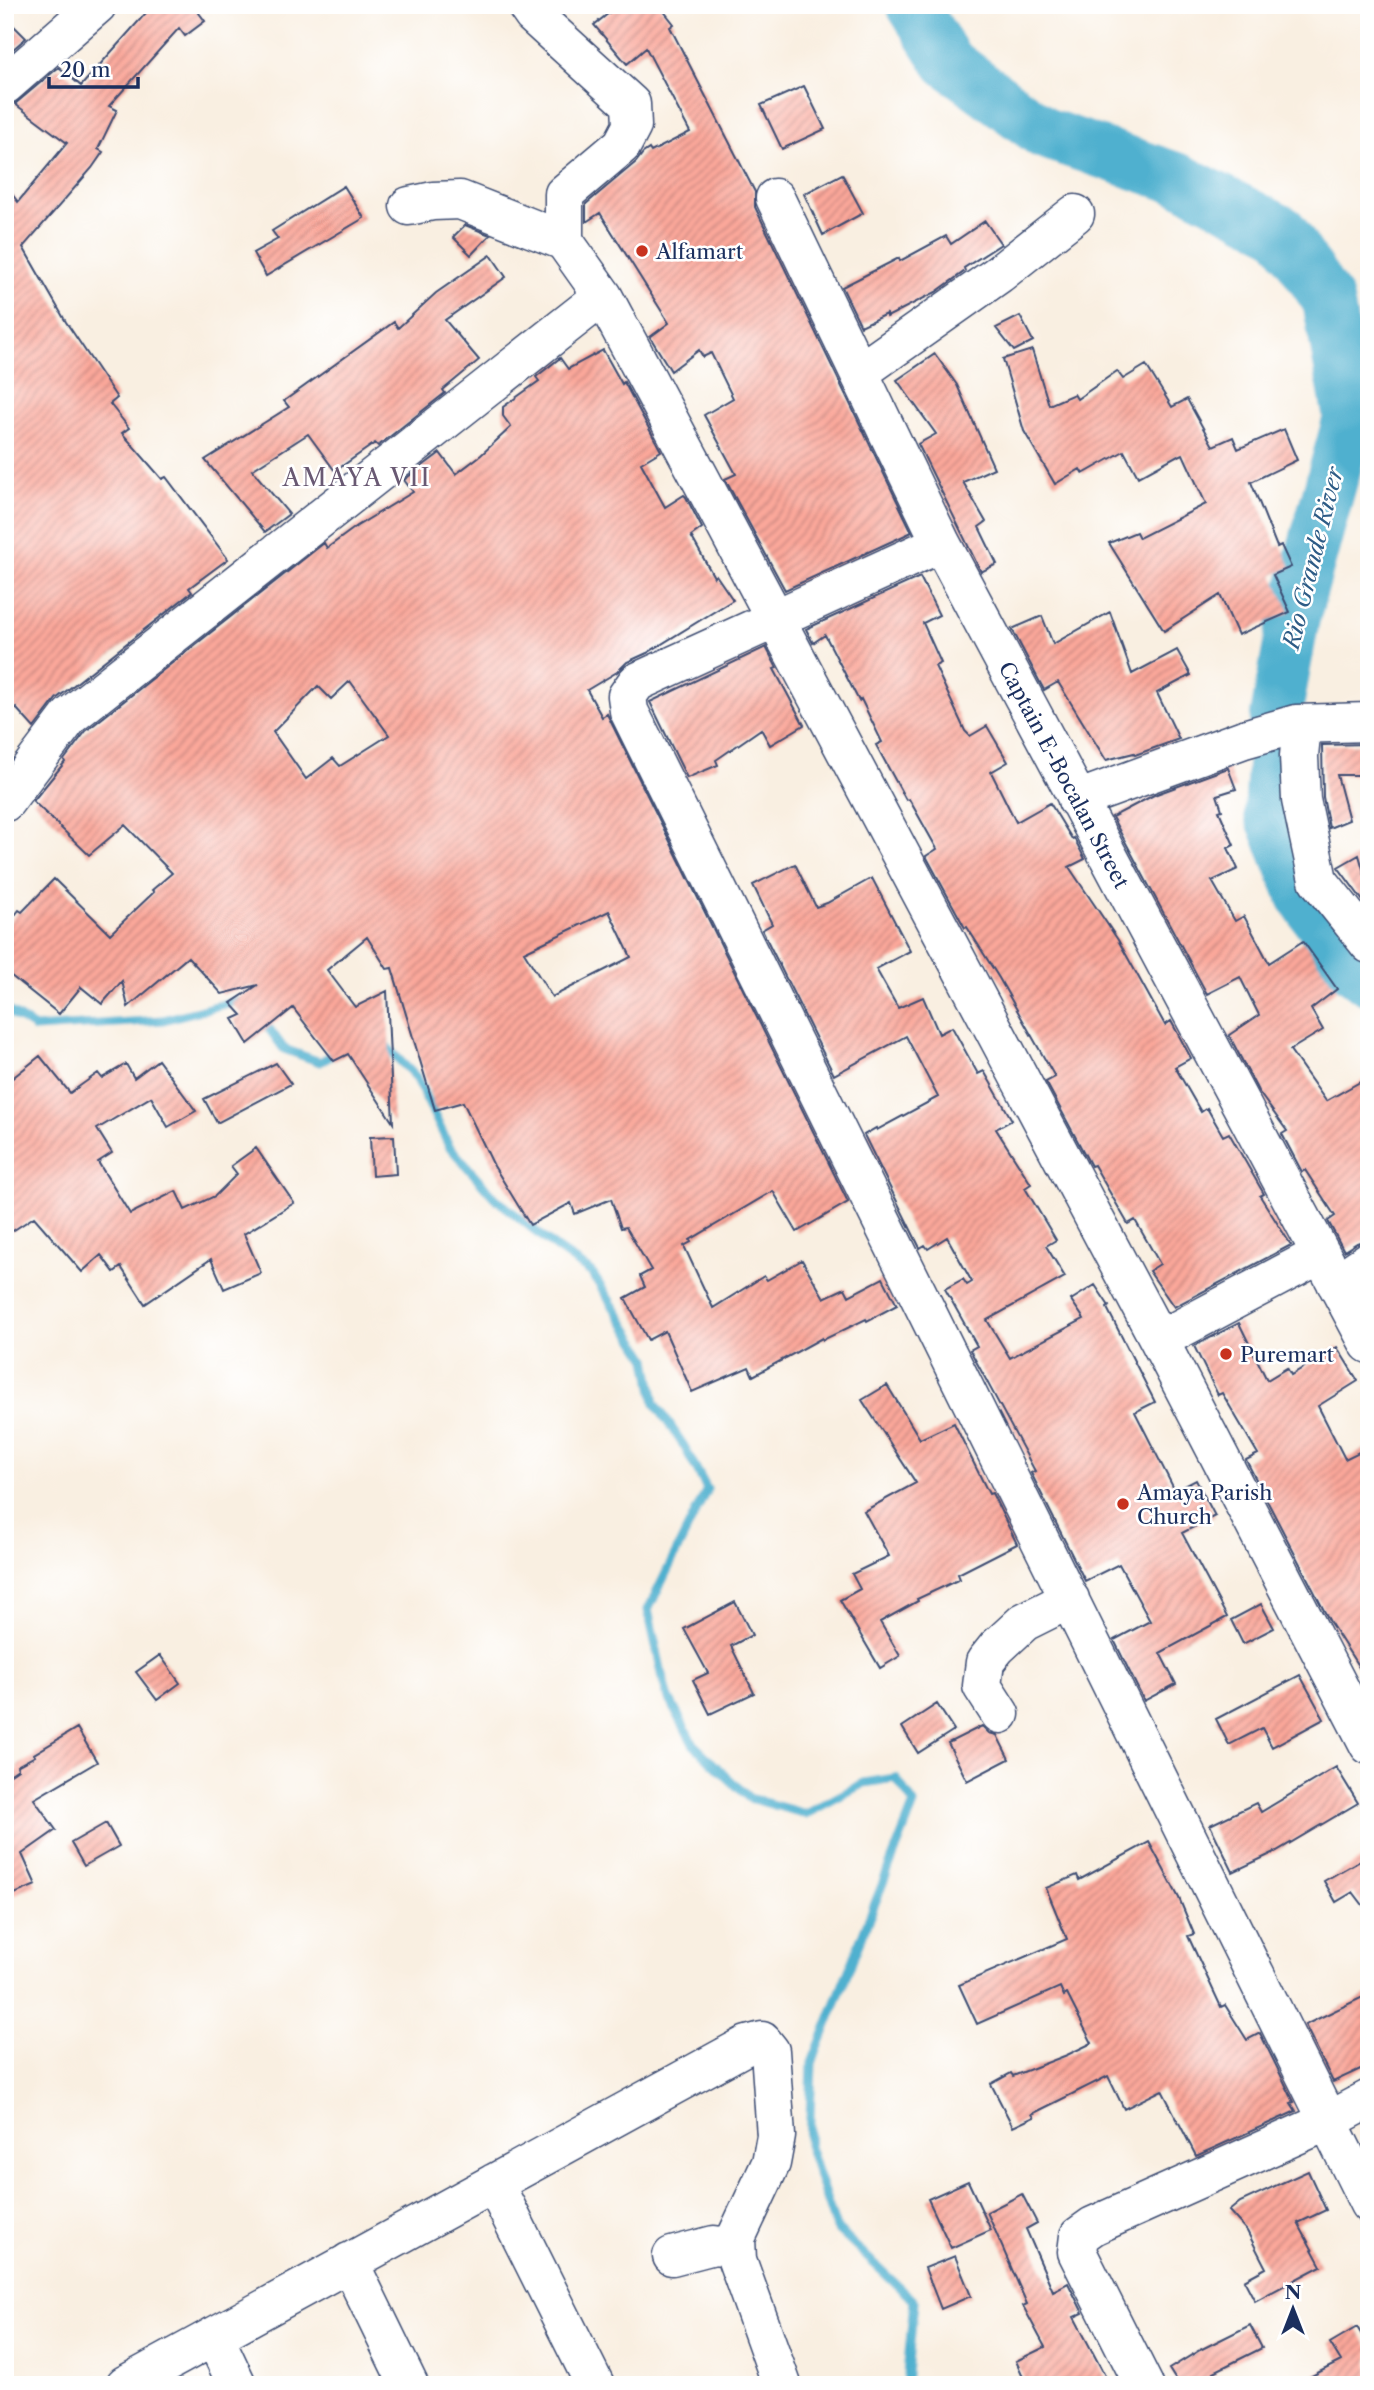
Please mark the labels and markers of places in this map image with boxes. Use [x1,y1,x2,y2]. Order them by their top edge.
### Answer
place label: Alfamart [655,239,744,264]
marker: Alfamart [634,243,650,259]
place label: Puremart [1240,1342,1335,1367]
marker: Puremart [1218,1346,1234,1362]
place label: Amaya Parish Church [1136,1480,1272,1529]
marker: Amaya Parish Church [1115,1496,1131,1512]

